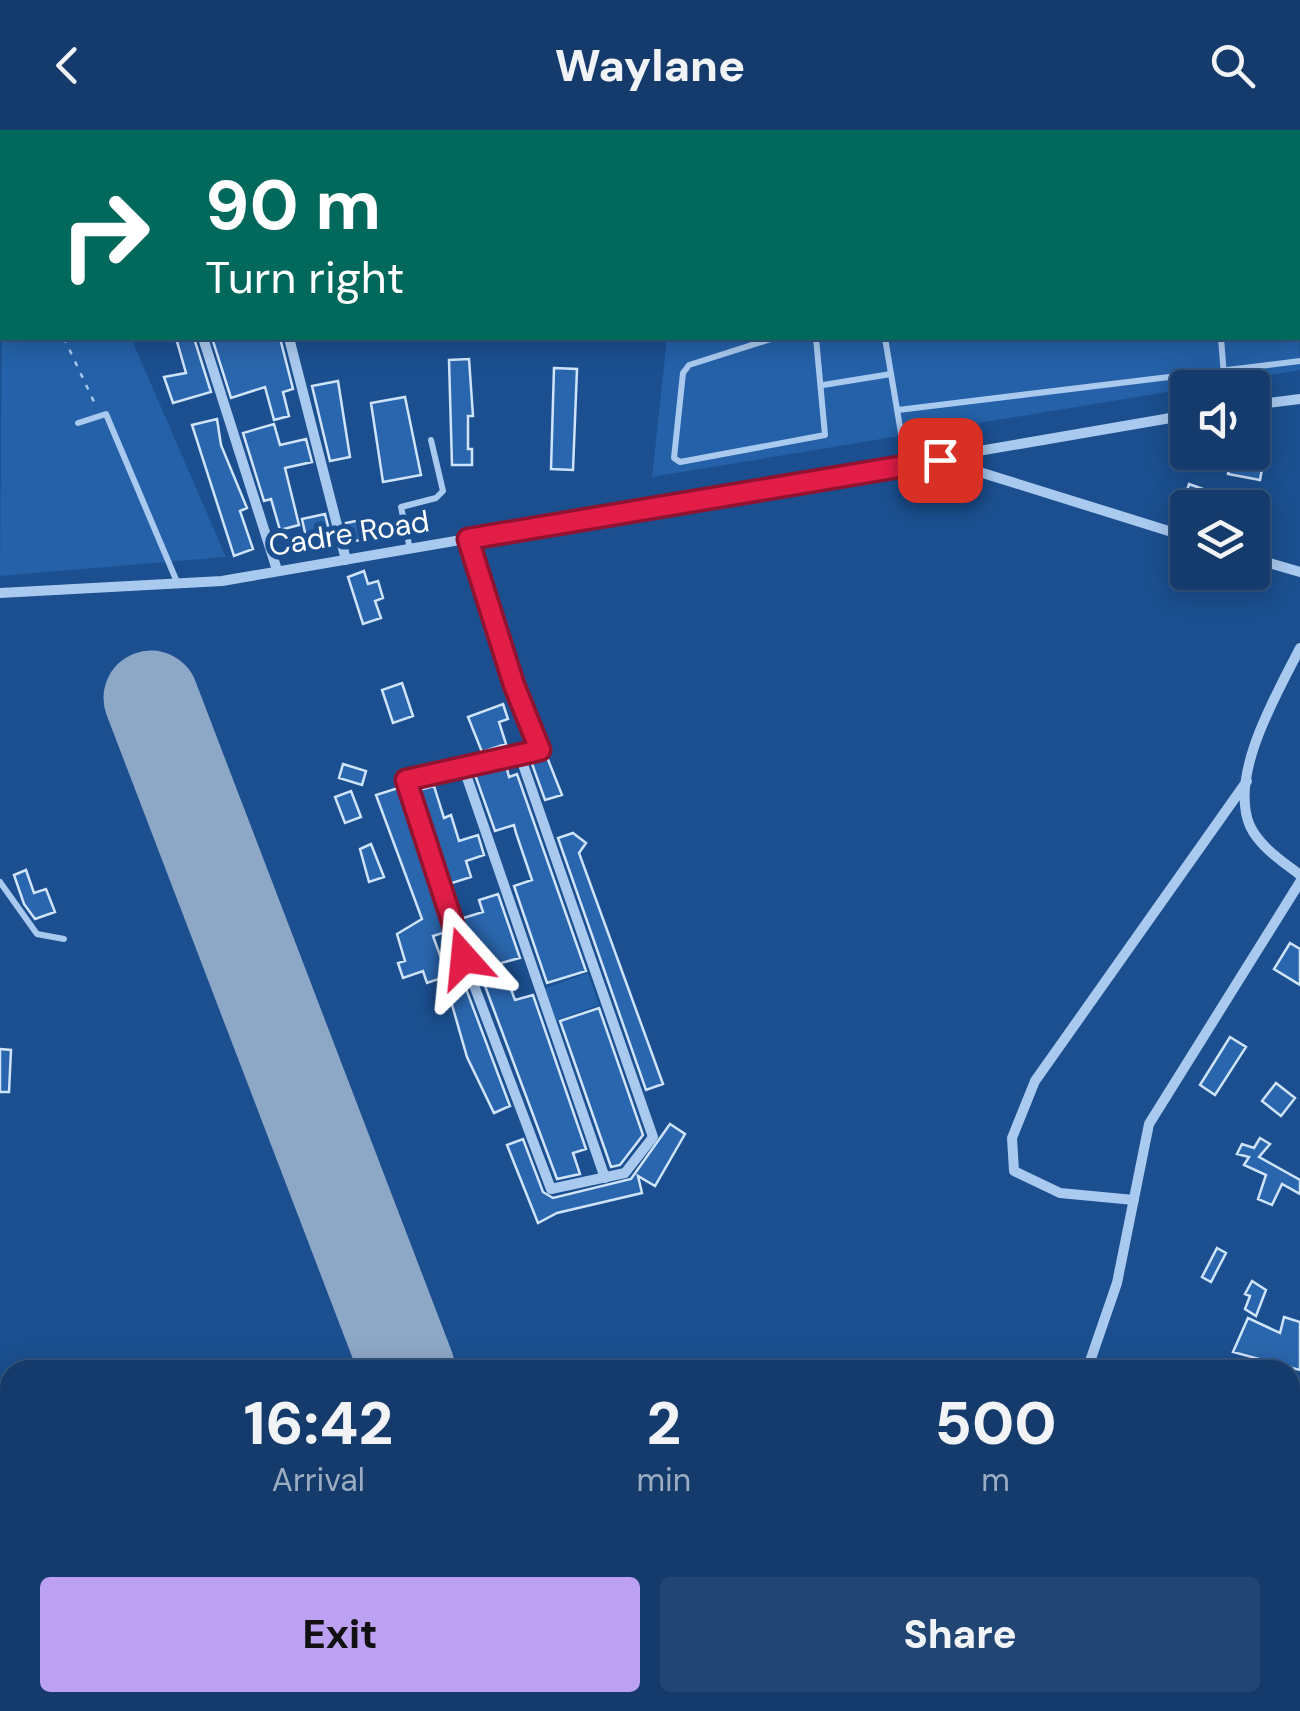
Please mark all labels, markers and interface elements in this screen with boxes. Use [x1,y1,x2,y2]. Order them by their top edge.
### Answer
text: Waylane [555,36,745,95]
icon: back [40,38,95,93]
icon: search [1205,38,1260,93]
text: 90 m [205,160,381,251]
icon: right [40,170,170,300]
text: Turn right [205,248,404,307]
map controls [1170,370,1270,590]
button: sound [1170,370,1270,470]
pin [898,418,983,503]
icon: arrive [913,433,968,488]
button: layers [1170,490,1270,590]
street label: Cadre Road [266,501,432,565]
position arrow [412,906,516,1010]
text: 16:42 [243,1384,393,1463]
text: 2 [647,1384,681,1463]
text: 500 [935,1384,1057,1463]
text: Arrival [272,1459,365,1501]
text: min [637,1459,691,1501]
text: m [981,1459,1010,1501]
button: Exit [40,1577,640,1692]
button: Share [660,1577,1260,1692]

